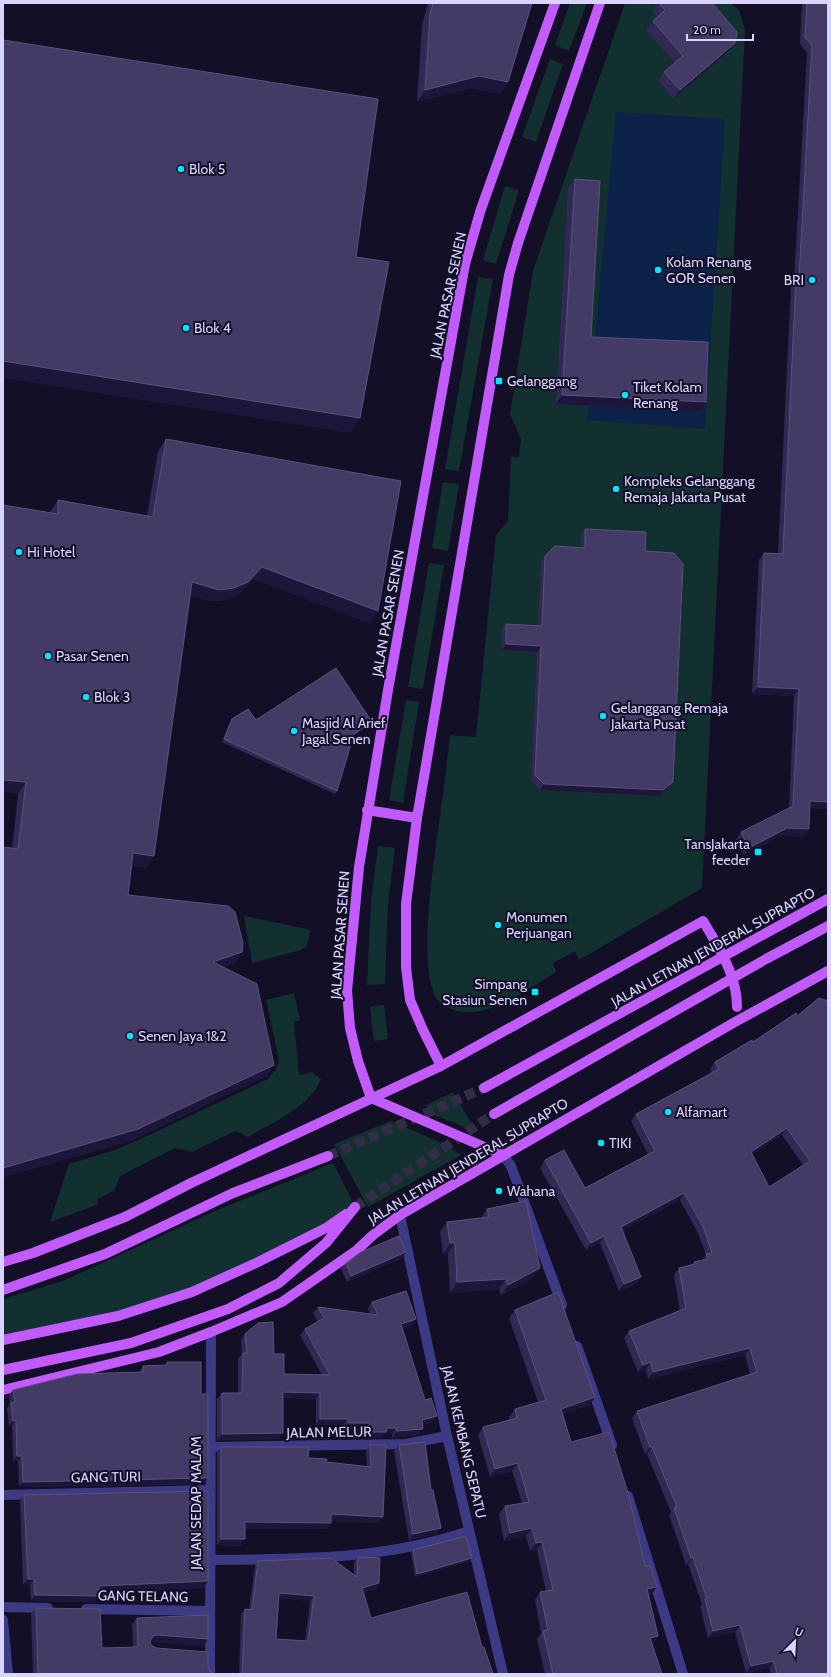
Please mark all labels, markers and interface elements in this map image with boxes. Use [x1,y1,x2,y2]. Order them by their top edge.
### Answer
scale bar [687,16,753,42]
text: 20 m [693,22,721,37]
place label: Blok 5 [189,160,225,178]
marker: Blok 5 [176,164,186,174]
street label: JALAN PASAR SENEN [426,230,470,361]
place label: Kolam Renang GOR Senen [666,253,752,287]
marker: Kolam Renang GOR Senen [653,265,663,275]
place label: BRI [784,271,804,289]
marker: BRI [807,275,817,285]
place label: Blok 4 [194,319,231,337]
marker: Blok 4 [181,323,191,333]
place label: Gelanggang [507,372,578,390]
marker: Gelanggang [494,376,504,386]
place label: Tiket Kolam Renang [633,378,702,412]
marker: Tiket Kolam Renang [620,390,630,400]
place label: Kompleks Gelanggang Remaja Jakarta Pusat [624,472,756,506]
marker: Kompleks Gelanggang Remaja Jakarta Pusat [611,484,621,494]
place label: Hi Hotel [27,543,76,561]
marker: Hi Hotel [14,547,24,557]
street label: JALAN PASAR SENEN [368,548,408,679]
place label: Pasar Senen [56,647,129,665]
marker: Pasar Senen [43,651,53,661]
place label: Blok 3 [94,688,130,706]
marker: Blok 3 [81,692,91,702]
place label: Gelanggang Remaja Jakarta Pusat [610,699,728,733]
marker: Gelanggang Remaja Jakarta Pusat [598,711,608,721]
place label: Masjid Al Arief Jagal Senen [301,714,386,748]
marker: Masjid Al Arief Jagal Senen [289,726,299,736]
place label: TansJakarta feeder [684,835,751,869]
marker: TansJakarta feeder [753,847,763,857]
street label: JALAN PASAR SENEN [326,870,353,1001]
street label: JALAN LETNAN JENDERAL SUPRAPTO [607,883,818,1011]
place label: Monumen Perjuangan [506,908,572,942]
marker: Monumen Perjuangan [493,920,503,930]
place label: Simpang Stasiun Senen [442,975,528,1009]
marker: Simpang Stasiun Senen [530,987,540,997]
place label: Senen Jaya 1&2 [138,1027,227,1045]
marker: Senen Jaya 1&2 [125,1031,135,1041]
street label: JALAN LETNAN JENDERAL SUPRAPTO [364,1094,571,1229]
place label: Alfamart [676,1103,728,1121]
marker: Alfamart [663,1107,673,1117]
place label: TIKI [609,1134,632,1152]
marker: TIKI [596,1138,606,1148]
place label: Wahana [507,1182,556,1200]
marker: Wahana [494,1186,504,1196]
street label: JALAN KEMBANG SEPATU [437,1363,490,1520]
street label: JALAN MELUR [285,1422,372,1442]
street label: JALAN SEDAP MALAM [187,1436,205,1571]
street label: GANG TURI [71,1467,141,1487]
street label: GANG TELANG [98,1586,188,1606]
north arrow [775,1621,815,1661]
text: U [793,1624,806,1640]

